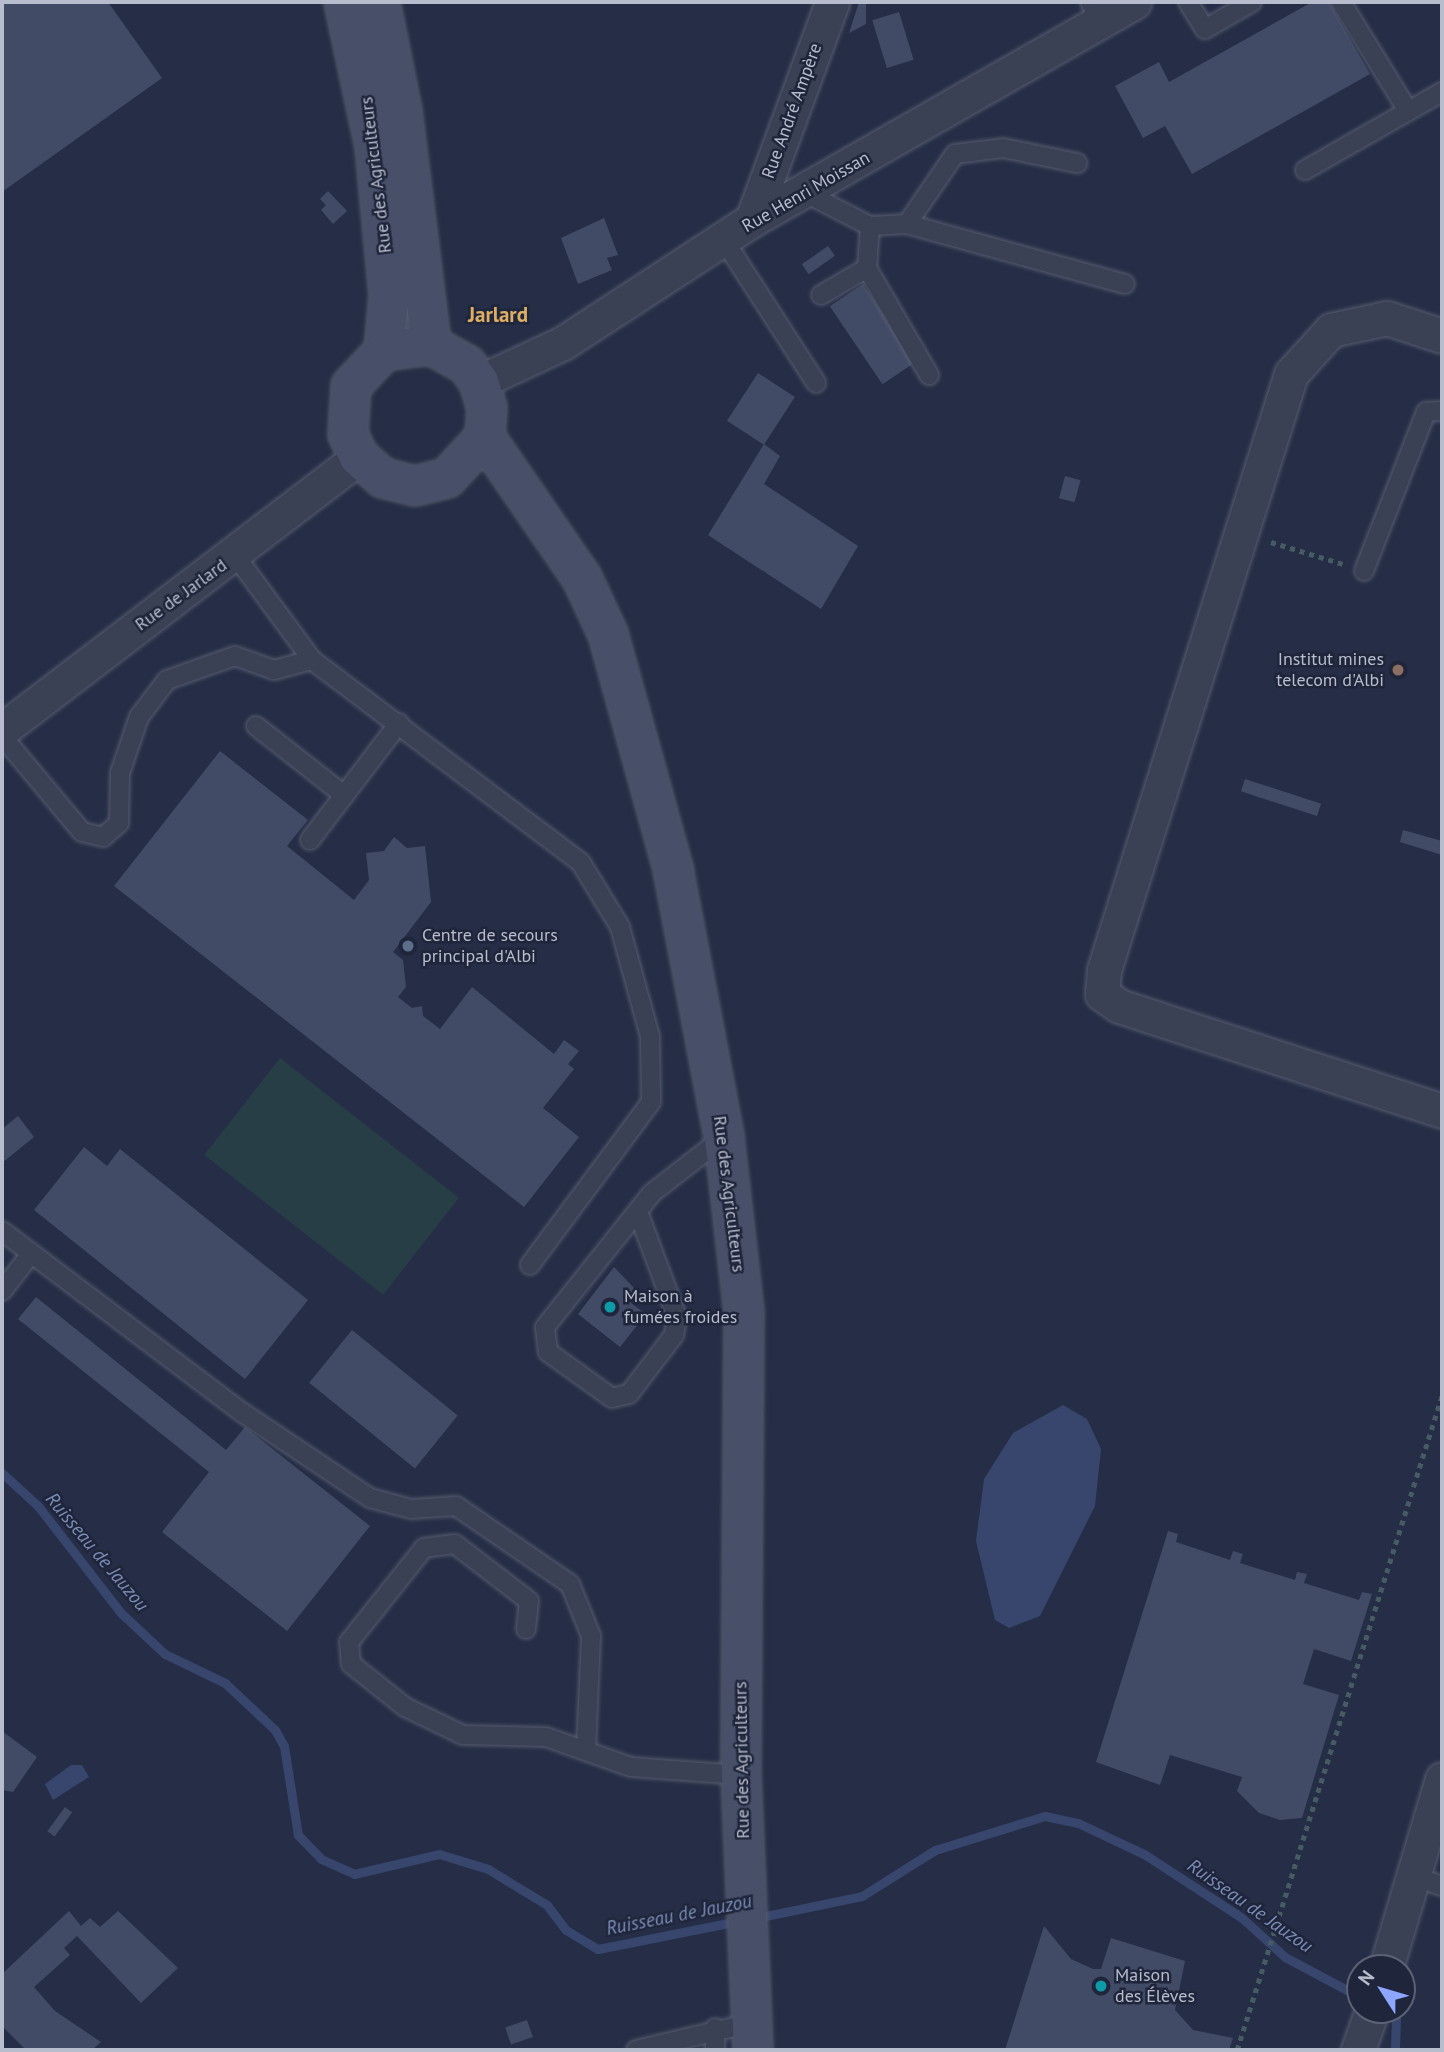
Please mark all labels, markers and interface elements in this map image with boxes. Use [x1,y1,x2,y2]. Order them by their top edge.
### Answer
street label: Rue André Ampère [757,40,827,182]
street label: Rue des Agriculteurs [356,95,396,255]
street label: Rue Henri Moissan [738,147,874,237]
district label: Jarlard [468,302,528,328]
street label: Rue de Jarlard [131,554,231,636]
place label: Institut mines telecom d'Albi [1276,649,1384,692]
marker: Institut mines telecom d'Albi [1390,662,1406,678]
place label: Centre de secours principal d'Albi [422,925,558,968]
marker: Centre de secours principal d'Albi [400,938,416,954]
street label: Rue des Agriculteurs [709,1114,749,1274]
place label: Maison à fumées froides [624,1286,737,1328]
marker: Maison à fumées froides [602,1299,618,1315]
water label: Ruisseau de Jauzou [41,1488,153,1616]
street label: Rue des Agriculteurs [730,1681,754,1839]
water label: Ruisseau de Jauzou [1183,1854,1317,1958]
water label: Ruisseau de Jauzou [604,1890,754,1940]
north arrow [1346,1954,1416,2024]
place label: Maison des Élèves [1115,1965,1195,2008]
text: N [1352,1965,1379,1990]
marker: Maison des Élèves [1093,1978,1109,1994]

